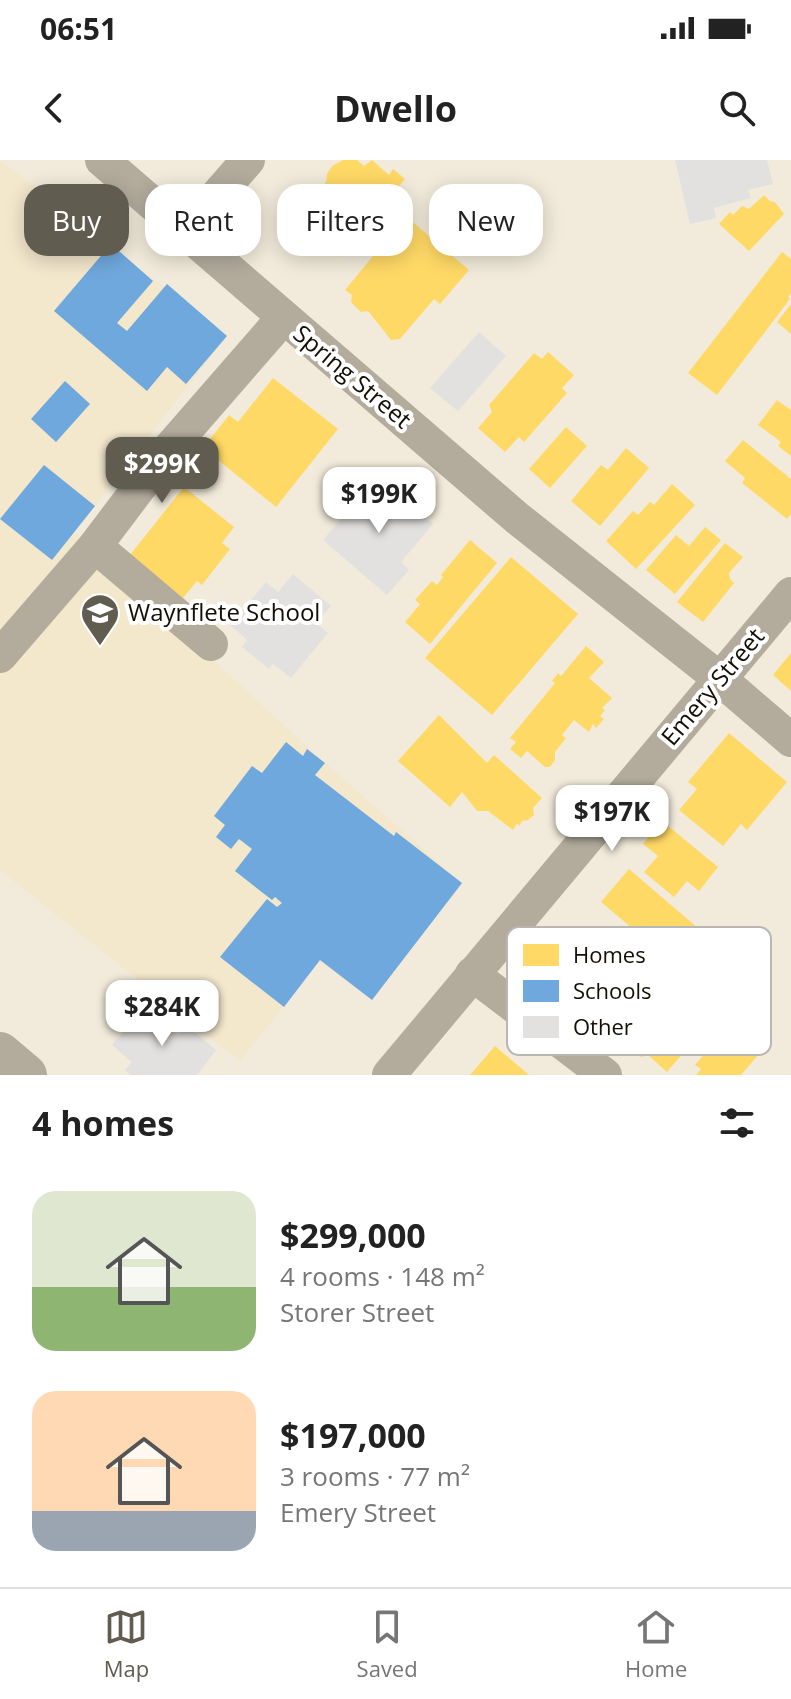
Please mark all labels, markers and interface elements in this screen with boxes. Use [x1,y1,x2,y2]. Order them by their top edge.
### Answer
text: 06:51 [40,8,117,49]
text: Dwello [334,84,457,133]
icon: back [32,86,76,130]
icon: search [715,86,759,130]
chip: Buy [24,184,129,256]
chip: Rent [145,184,261,256]
chip: Filters [277,184,413,256]
chip: New [429,184,543,256]
street label: Spring Street [287,317,419,435]
pin: $299K [106,437,218,505]
text: $299K [124,445,200,481]
pin: $199K [323,467,435,535]
text: $199K [341,475,417,511]
school or university icon: Waynflete School [79,592,121,647]
place label: Waynflete School [128,595,320,628]
street label: Emery Street [653,620,771,752]
pin: $197K [556,785,668,853]
text: $197K [574,793,650,829]
legend [507,927,771,1055]
text: Homes [573,939,646,969]
text: Schools [573,975,652,1005]
pin: $284K [106,980,218,1048]
text: $284K [124,988,200,1024]
text: Other [573,1011,633,1041]
text: 4 homes [32,1100,174,1146]
icon: filters [715,1101,759,1145]
text: $299,000 [280,1212,426,1258]
icon: home [96,1223,192,1319]
text: 4 rooms · 148 m² [280,1258,485,1294]
text: Storer Street [280,1294,434,1330]
text: $197,000 [280,1412,426,1458]
icon: home [96,1423,192,1519]
text: 3 rooms · 77 m² [280,1458,470,1494]
text: Emery Street [280,1494,436,1530]
tab: Map [104,1605,149,1683]
tab: Saved [357,1605,418,1683]
tab: Home [625,1605,687,1683]

